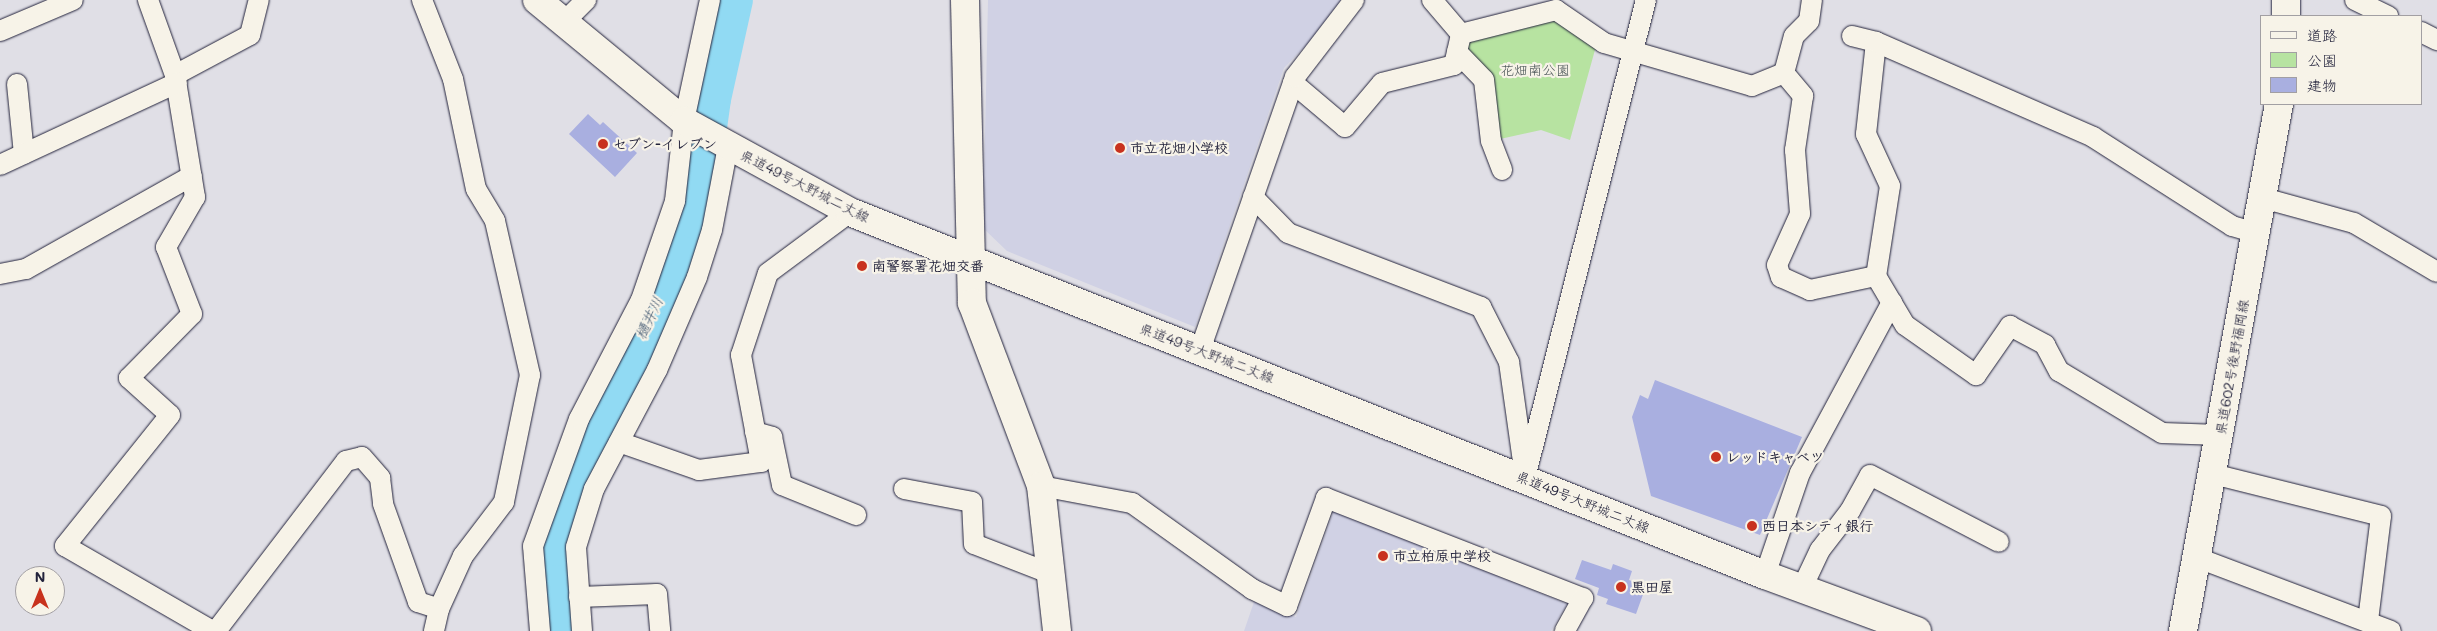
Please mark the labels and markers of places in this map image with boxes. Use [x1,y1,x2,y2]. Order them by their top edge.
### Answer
place label: セブン-イレブン [613,136,717,152]
marker: セブン-イレブン [597,138,609,150]
place label: 市立花畑小学校 [1130,140,1228,156]
marker: 市立花畑小学校 [1114,142,1126,154]
place label: 南警察署花畑交番 [872,258,984,274]
marker: 南警察署花畑交番 [856,260,868,272]
place label: レッドキャベツ [1726,449,1824,465]
marker: レッドキャベツ [1710,451,1722,463]
place label: 西日本シティ銀行 [1762,518,1874,534]
marker: 西日本シティ銀行 [1746,520,1758,532]
place label: 市立柏原中学校 [1393,548,1491,564]
marker: 市立柏原中学校 [1377,550,1389,562]
place label: 黒田屋 [1631,579,1673,595]
marker: 黒田屋 [1615,581,1627,593]

